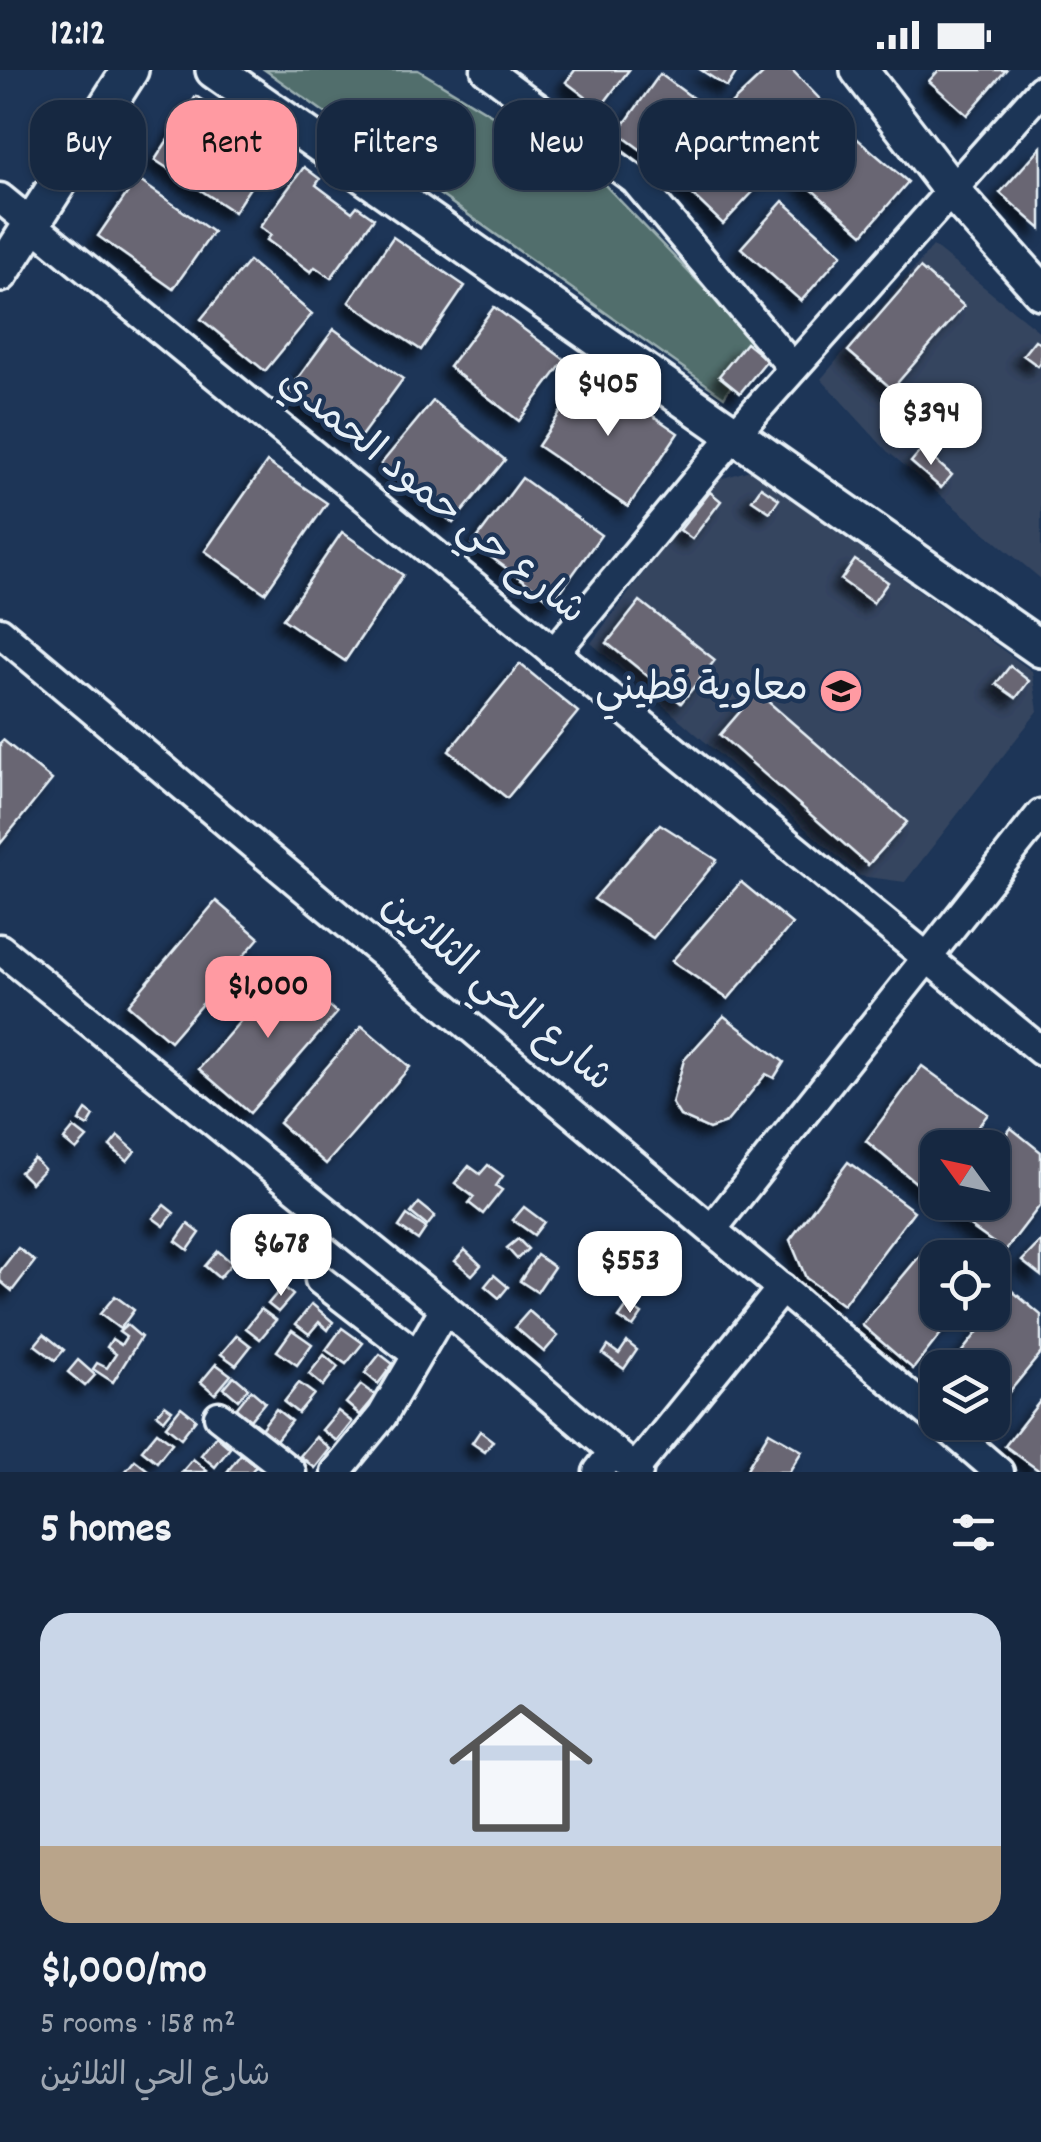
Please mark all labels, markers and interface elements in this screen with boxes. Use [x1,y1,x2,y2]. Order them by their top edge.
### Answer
text: 12:12 [50,8,106,63]
chip: Buy [30,100,146,190]
chip: Rent [166,100,297,190]
chip: Filters [317,100,474,190]
chip: New [494,100,619,190]
chip: Apartment [639,100,855,190]
pin: $405 [549,354,667,439]
street label: شارع حي حمود الحمدي [264,357,596,641]
text: $405 [577,363,639,409]
pin: $394 [872,383,990,468]
text: $394 [902,392,960,438]
place label: معاوية قطيني [595,663,808,720]
school or university icon: معاوية قطيني [818,668,864,714]
street label: شارع الحي الثلاثين [366,880,624,1108]
pin: $1,000 [187,956,349,1041]
text: $1,000 [227,965,309,1011]
north arrow [920,1130,1010,1220]
map controls [920,1130,1010,1440]
pin: $678 [222,1214,340,1299]
text: $678 [253,1223,310,1269]
pin: $553 [571,1231,689,1316]
text: $553 [600,1240,660,1286]
button: locate [920,1240,1010,1330]
button: layers [920,1350,1010,1440]
text: 5 homes [40,1502,172,1562]
icon: filters [946,1505,1001,1560]
icon: home [431,1678,611,1858]
text: $1,000/mo [40,1943,207,2003]
text: 5 rooms · 158 m² [40,2003,236,2049]
text: شارع الحي الثلاثين [40,2055,270,2101]

